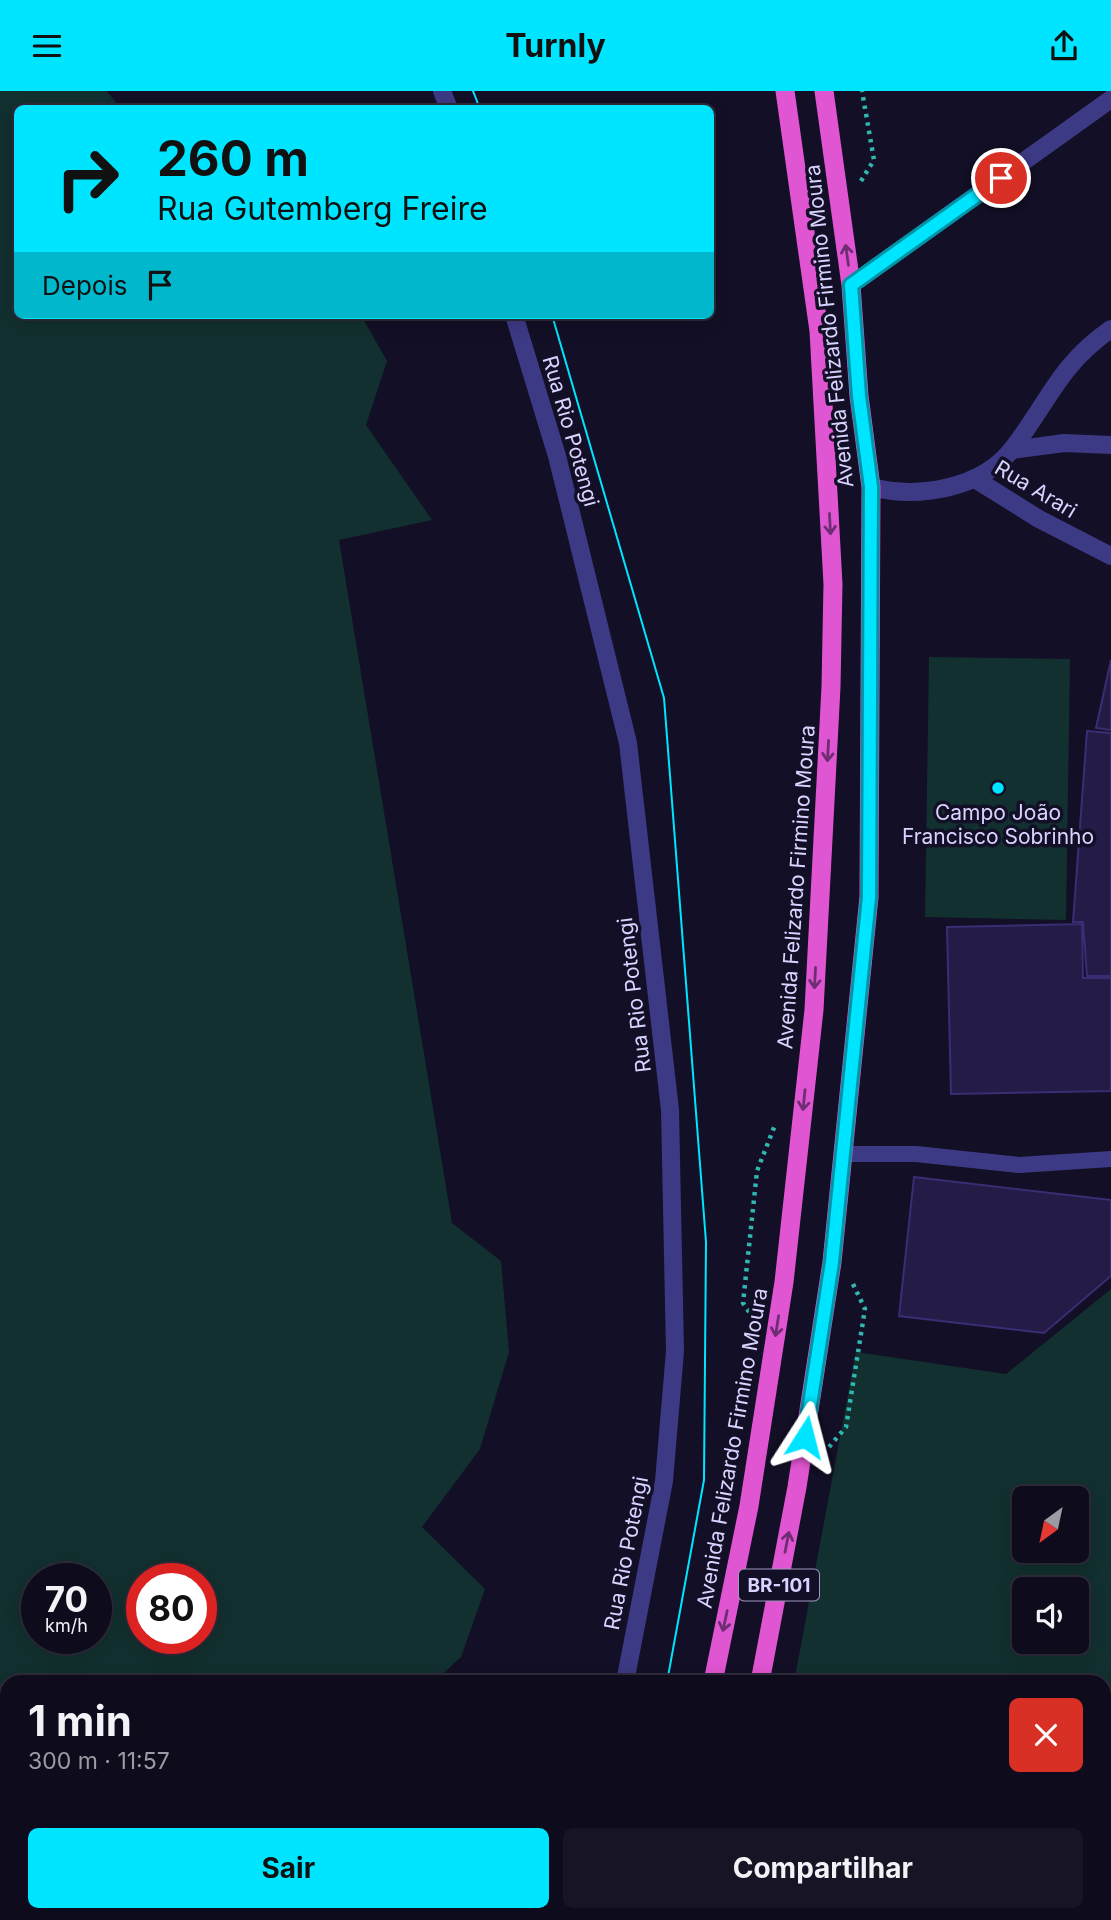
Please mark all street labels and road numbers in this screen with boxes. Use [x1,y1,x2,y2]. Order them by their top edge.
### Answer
street label: Avenida Felizardo Firmino Moura [800,163,858,489]
street label: Rua Rio Potengi [537,353,605,509]
street label: Rua Arari [991,455,1081,523]
street label: Avenida Felizardo Firmino Moura [772,724,820,1050]
street label: Rua Rio Potengi [612,916,656,1074]
street label: Avenida Felizardo Firmino Moura [691,1286,773,1610]
street label: Rua Rio Potengi [599,1474,653,1632]
road number: BR-101 [739,1569,819,1601]

